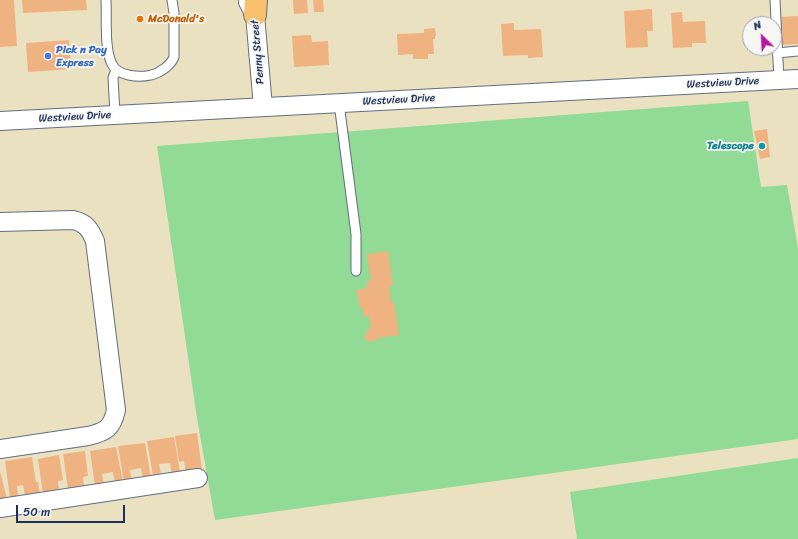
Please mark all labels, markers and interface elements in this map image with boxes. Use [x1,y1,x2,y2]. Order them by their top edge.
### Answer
place label: McDonald's [148,12,204,26]
marker: McDonald's [135,14,145,24]
text: N [750,15,765,36]
north arrow [742,16,782,56]
street label: Penny Street [249,19,267,85]
place label: Pick n Pay Express [56,43,107,69]
marker: Pick n Pay Express [43,51,53,61]
street label: Westview Drive [686,75,760,91]
street label: Westview Drive [362,92,436,108]
street label: Westview Drive [38,109,112,125]
place label: Telescope [707,139,754,153]
marker: Telescope [757,141,767,151]
scale bar [18,497,127,523]
text: 50 m [23,501,50,523]

